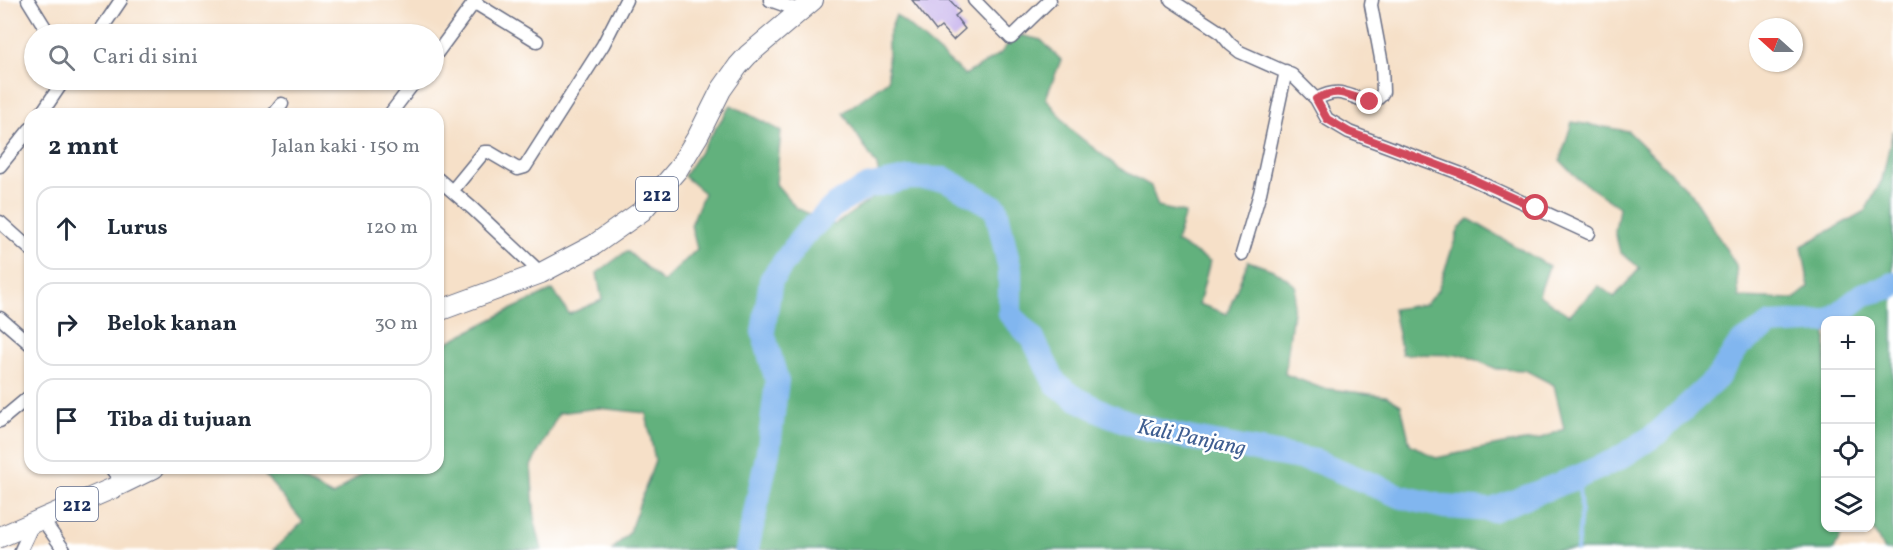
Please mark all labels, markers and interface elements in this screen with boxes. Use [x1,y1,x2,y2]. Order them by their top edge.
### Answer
north arrow [1749,18,1803,72]
search box [24,24,444,90]
icon: search [45,41,78,74]
text: Cari di sini [93,42,198,73]
route end [1356,88,1382,114]
text: 2 mnt [48,129,119,165]
text: Jalan kaki · 150 m [271,133,420,161]
road number: 212 [636,177,678,211]
route start [1522,194,1548,220]
icon: ahead [50,212,83,245]
text: Lurus [107,213,168,244]
text: 120 m [366,214,418,242]
icon: right [50,308,83,341]
text: Belok kanan [107,309,237,340]
text: 30 m [374,310,418,338]
map controls [1821,316,1875,532]
button: + [1821,316,1875,370]
button: − [1821,370,1875,424]
icon: arrive [50,404,83,437]
text: Tiba di tujuan [107,405,252,436]
water label: Kali Panjang [1135,412,1249,465]
button: locate [1821,424,1875,478]
button: layers [1821,478,1875,532]
road number: 212 [56,487,98,521]

